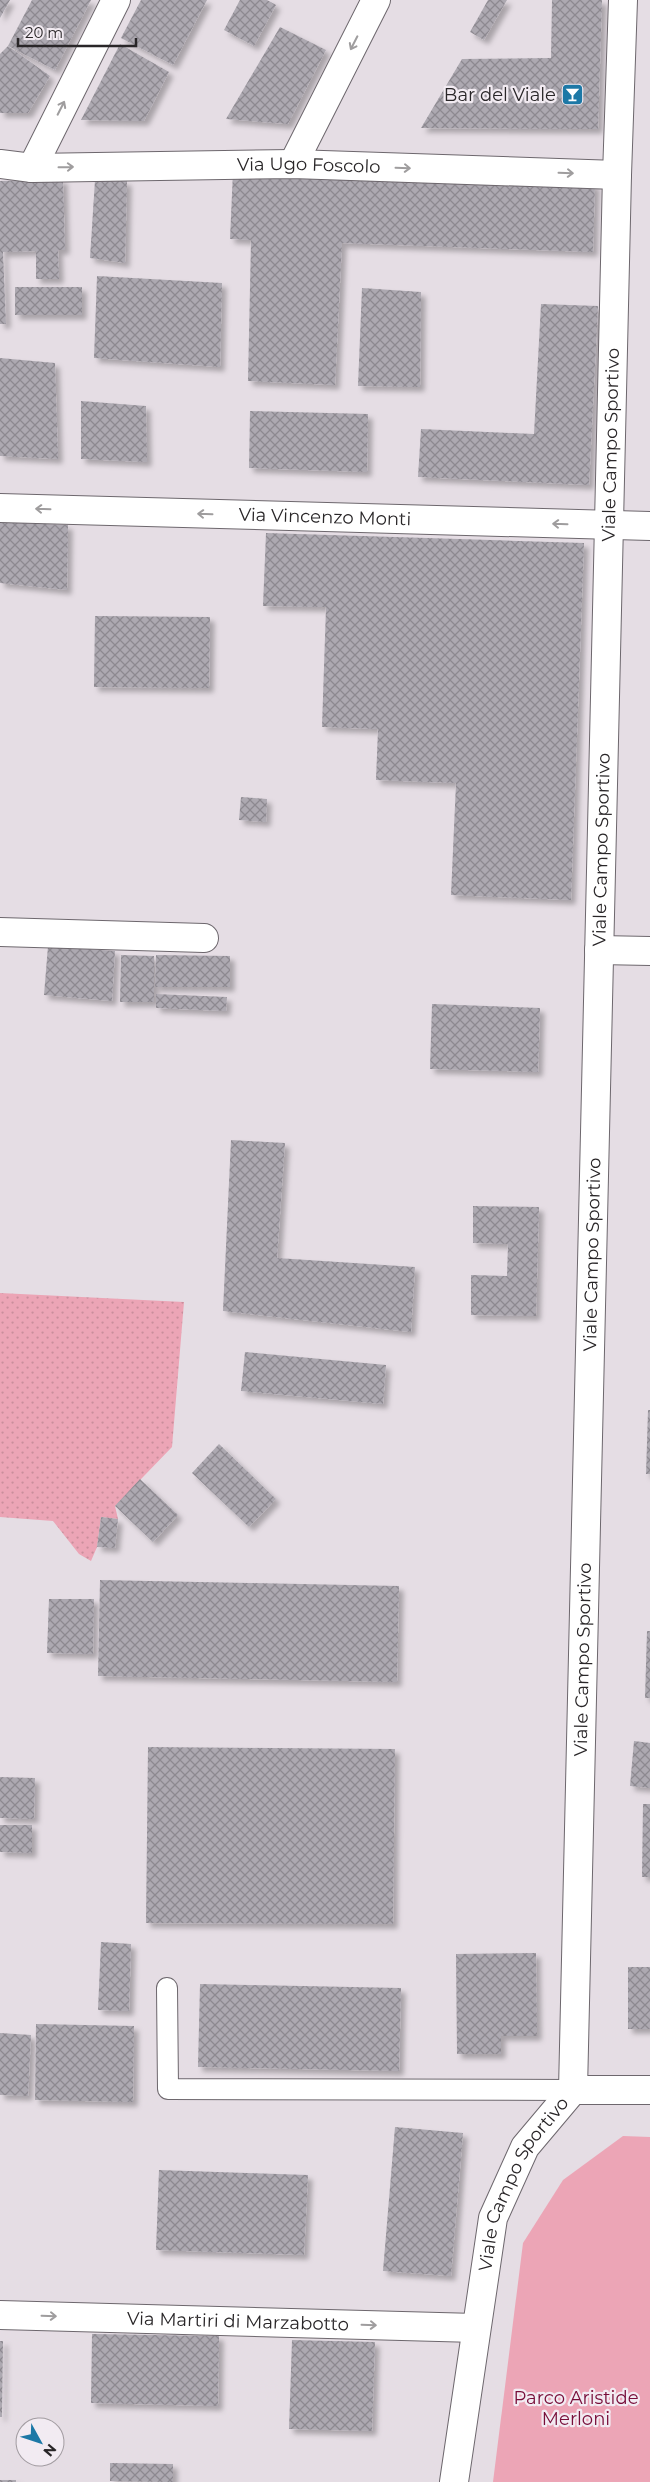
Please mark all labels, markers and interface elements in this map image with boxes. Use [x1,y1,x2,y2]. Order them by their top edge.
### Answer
scale bar [18,15,135,47]
text: 20 m [25,23,63,42]
one-way arrow [349,36,359,51]
bar icon: Bar del Viale [560,83,584,107]
place label: Bar del Viale [444,84,556,106]
one-way arrow [56,101,66,116]
street label: Via Ugo Foscolo [237,153,381,178]
one-way arrow [58,162,74,172]
one-way arrow [395,163,411,172]
one-way arrow [558,168,574,178]
street label: Viale Campo Sportivo [598,348,624,542]
one-way arrow [35,504,51,514]
street label: Via Vincenzo Monti [238,504,411,530]
one-way arrow [197,509,214,519]
one-way arrow [552,520,568,529]
street label: Viale Campo Sportivo [588,752,615,947]
street label: Viale Campo Sportivo [579,1157,605,1352]
street label: Viale Campo Sportivo [570,1562,596,1757]
street label: Viale Campo Sportivo [474,2092,573,2273]
street label: Via Martiri di Marzabotto [127,2307,349,2336]
one-way arrow [40,2312,56,2321]
one-way arrow [360,2320,376,2330]
park label: Parco Aristide Merloni [513,2387,639,2430]
north arrow [15,2417,65,2467]
text: N [39,2440,60,2460]

